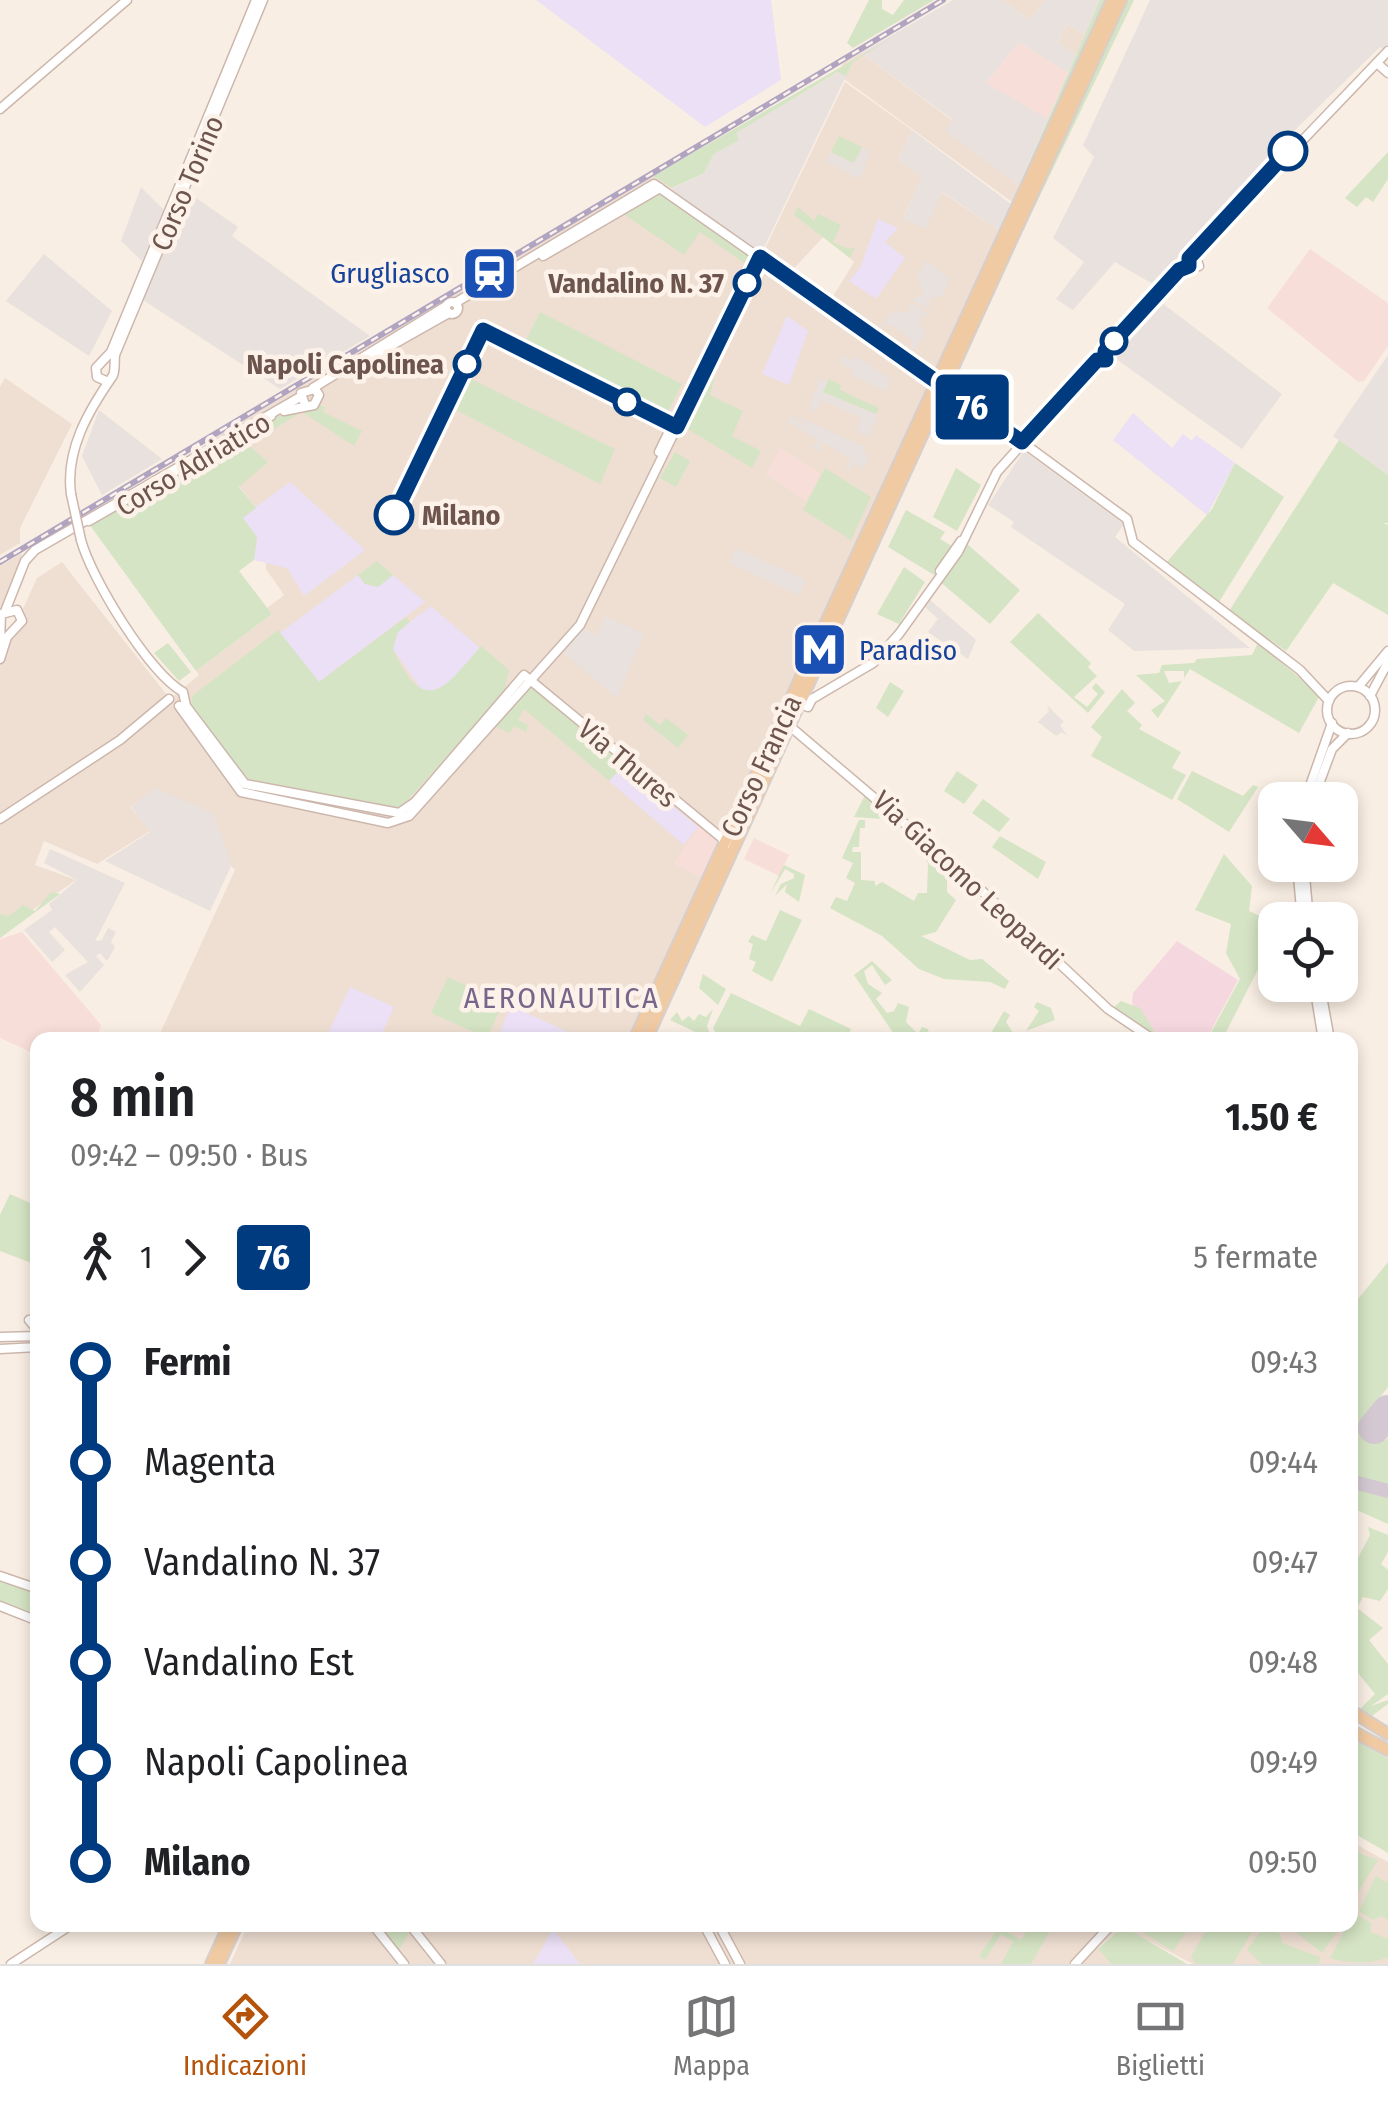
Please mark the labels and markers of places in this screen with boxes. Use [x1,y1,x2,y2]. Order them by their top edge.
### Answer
unlabelled marker [1269,132,1307,170]
station icon: Grugliasco [459,243,519,303]
place label: Grugliasco [330,257,450,290]
place label: Vandalino N. 37 [548,267,724,300]
marker: Vandalino N. 37 [734,270,760,296]
unlabelled marker [1101,328,1127,354]
place label: Napoli Capolinea [247,348,444,381]
marker: Napoli Capolinea [454,351,480,377]
unlabelled marker [614,389,640,415]
marker: Milano [375,496,413,534]
place label: Milano [422,499,501,532]
metro station icon: Paradiso [790,620,850,680]
place label: Paradiso [859,634,957,667]

